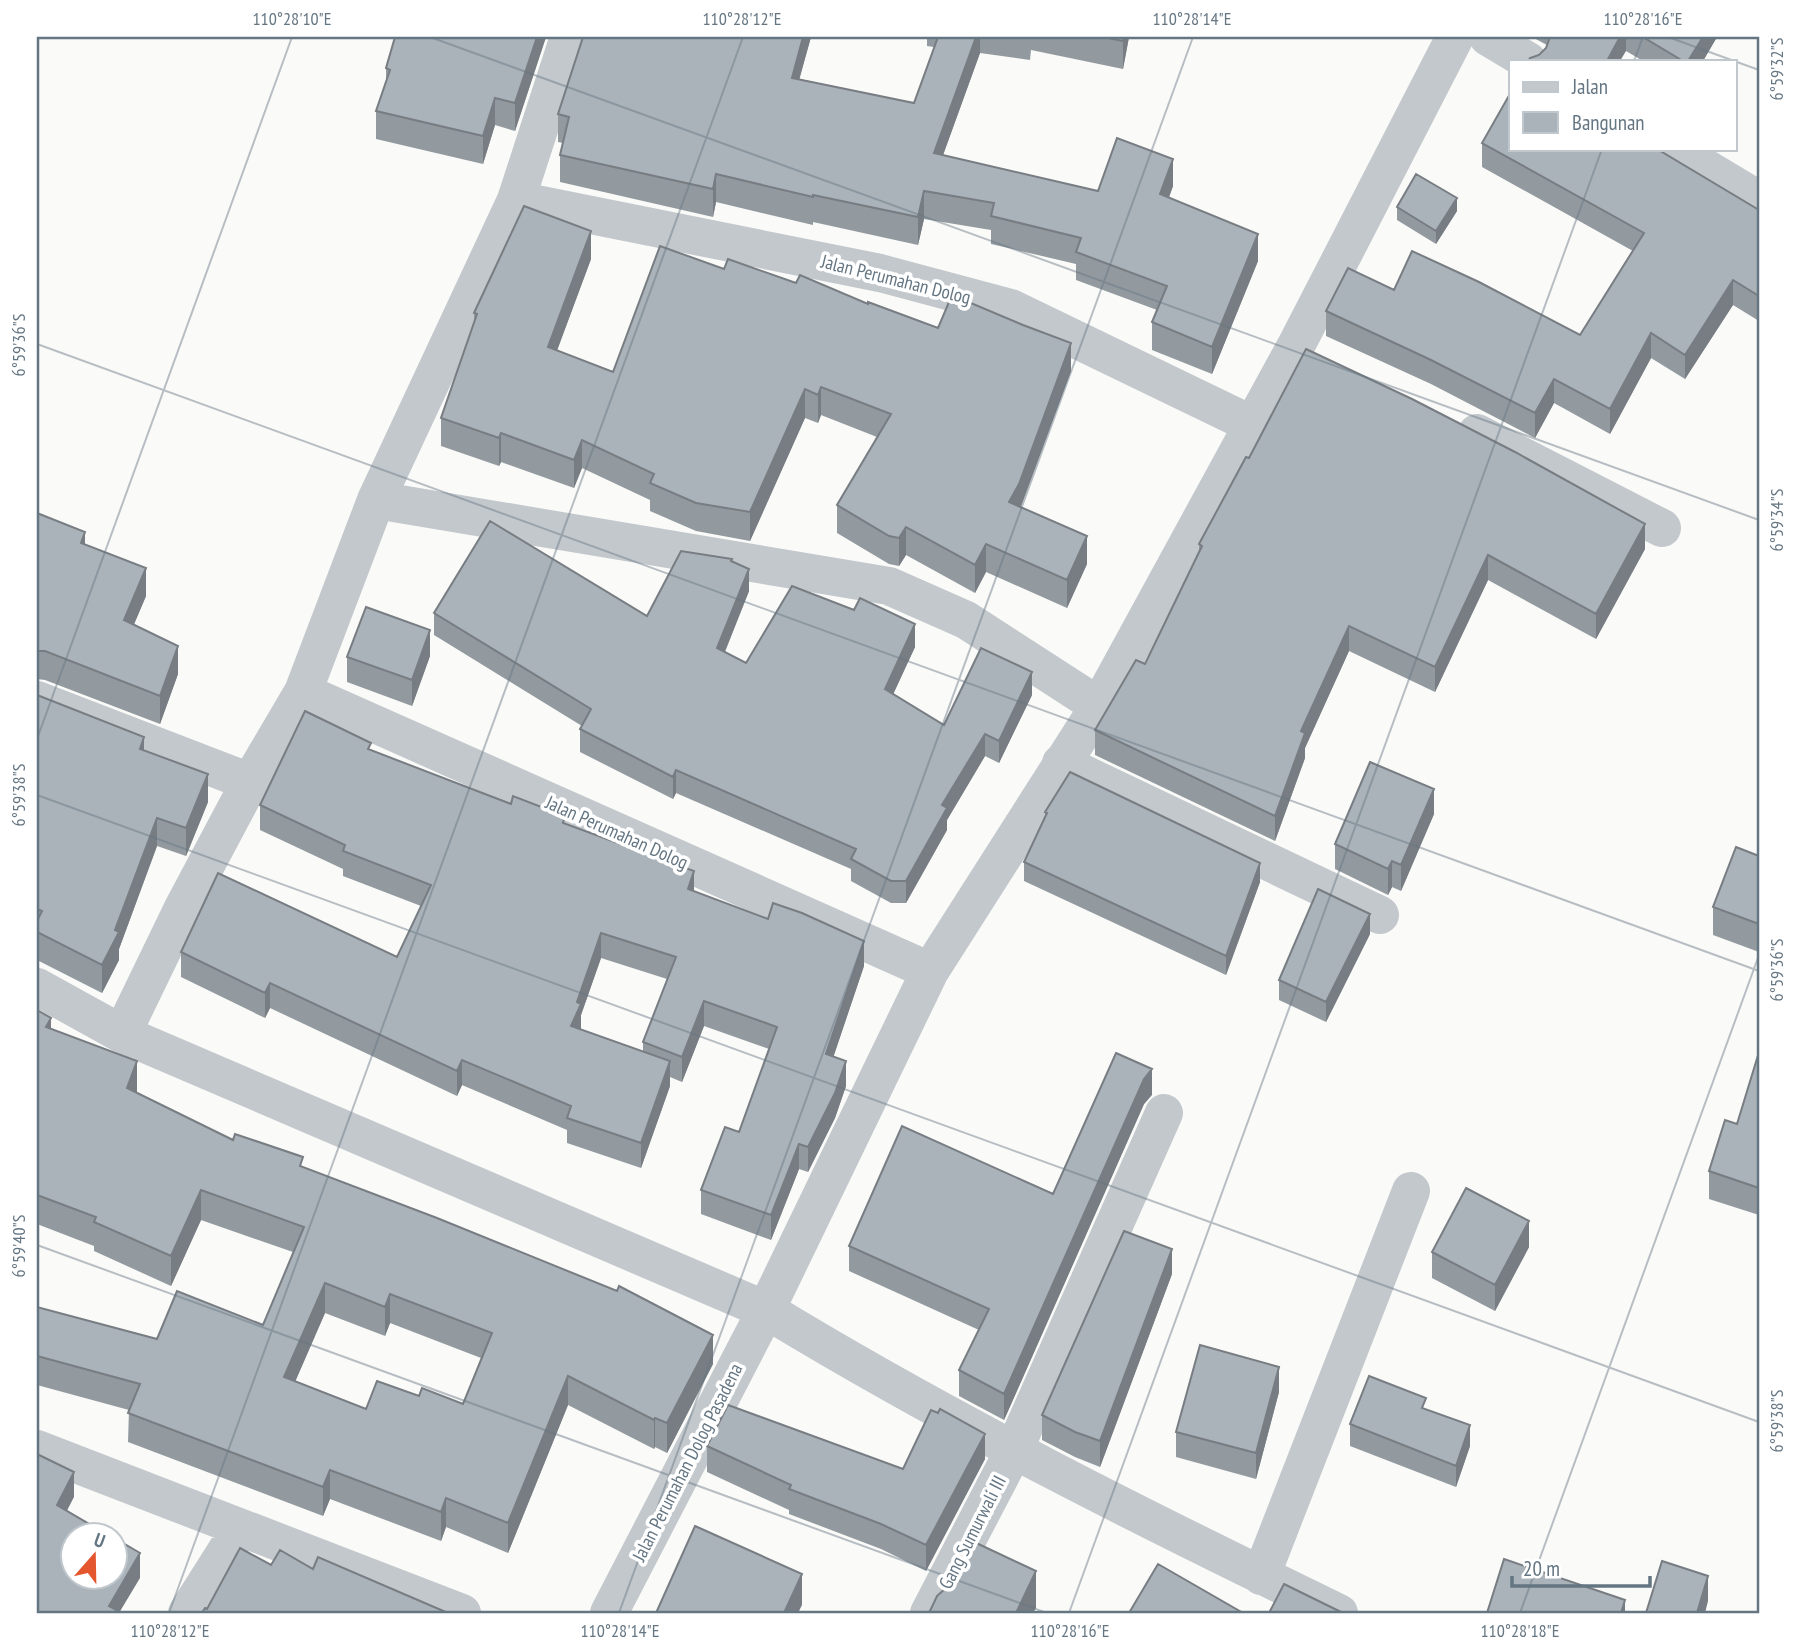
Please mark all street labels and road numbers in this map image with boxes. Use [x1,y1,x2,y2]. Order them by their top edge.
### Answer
street label: Jalan Perumahan Dolog [818,249,973,309]
street label: Jalan Perumahan Dolog [541,789,692,874]
street label: Jalan Perumahan Dolog Pasadena [626,1359,747,1566]
street label: Gang Sumurwali III [933,1471,1011,1593]

